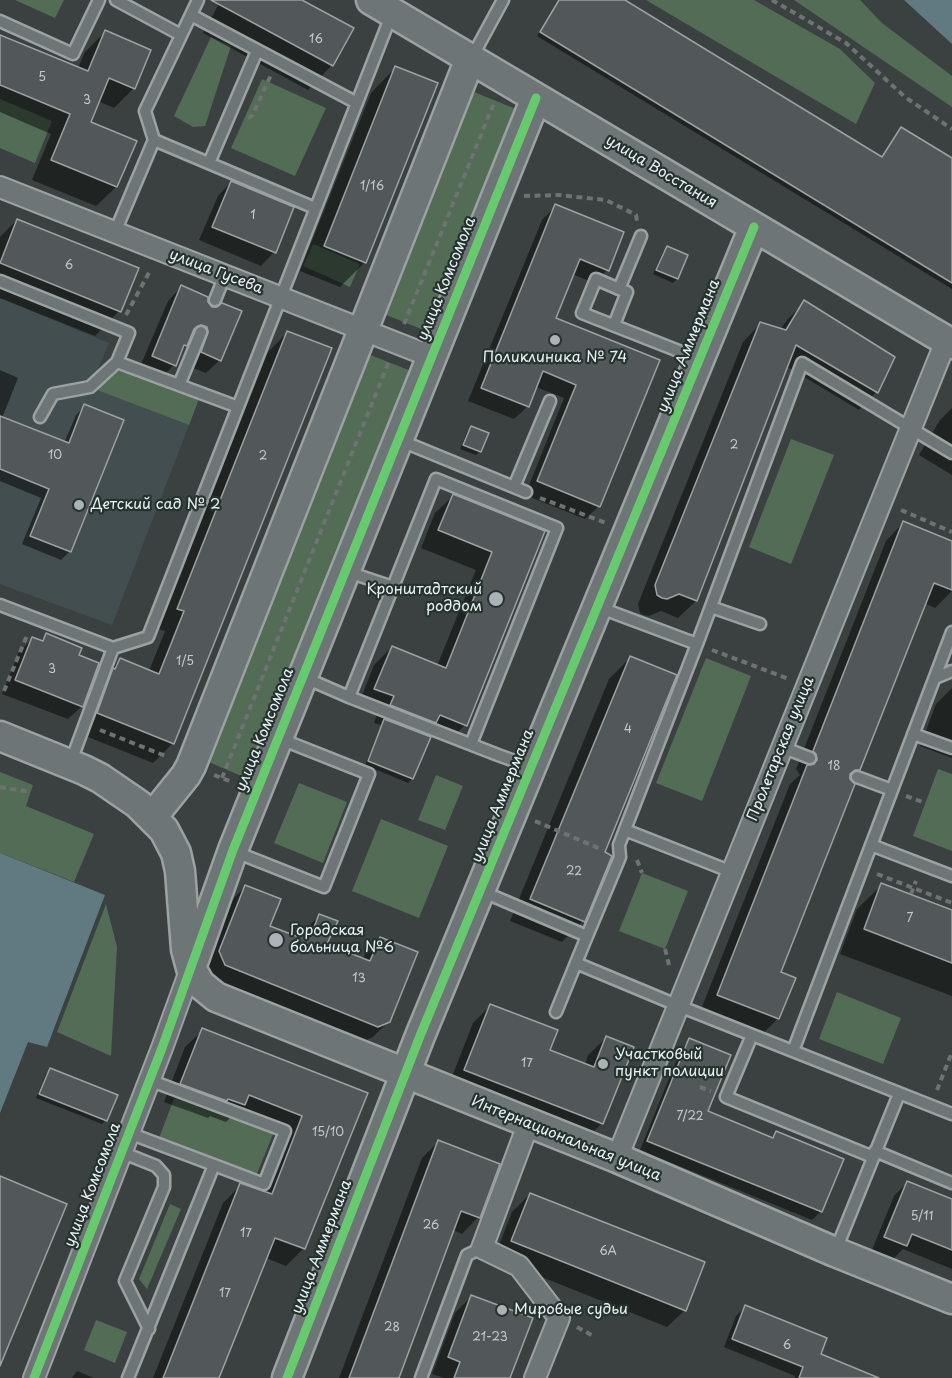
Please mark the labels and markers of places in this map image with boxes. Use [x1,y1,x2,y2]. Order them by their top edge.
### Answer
marker: Поликлиника № 74 [548,333,562,347]
place label: Поликлиника № 74 [483,349,627,367]
place label: Детский сад № 2 [91,496,221,514]
marker: Детский сад № 2 [72,498,86,512]
place label: Кронштадтский роддом [366,581,482,616]
marker: Кронштадтский роддом [487,590,505,608]
place label: Городская больница №6 [290,922,394,957]
marker: Городская больница №6 [267,931,285,949]
place label: Участковый пункт полиции [615,1046,724,1081]
marker: Участковый пункт полиции [596,1057,610,1071]
place label: Мировые судьи [514,1301,628,1319]
marker: Мировые судьи [495,1303,509,1317]

